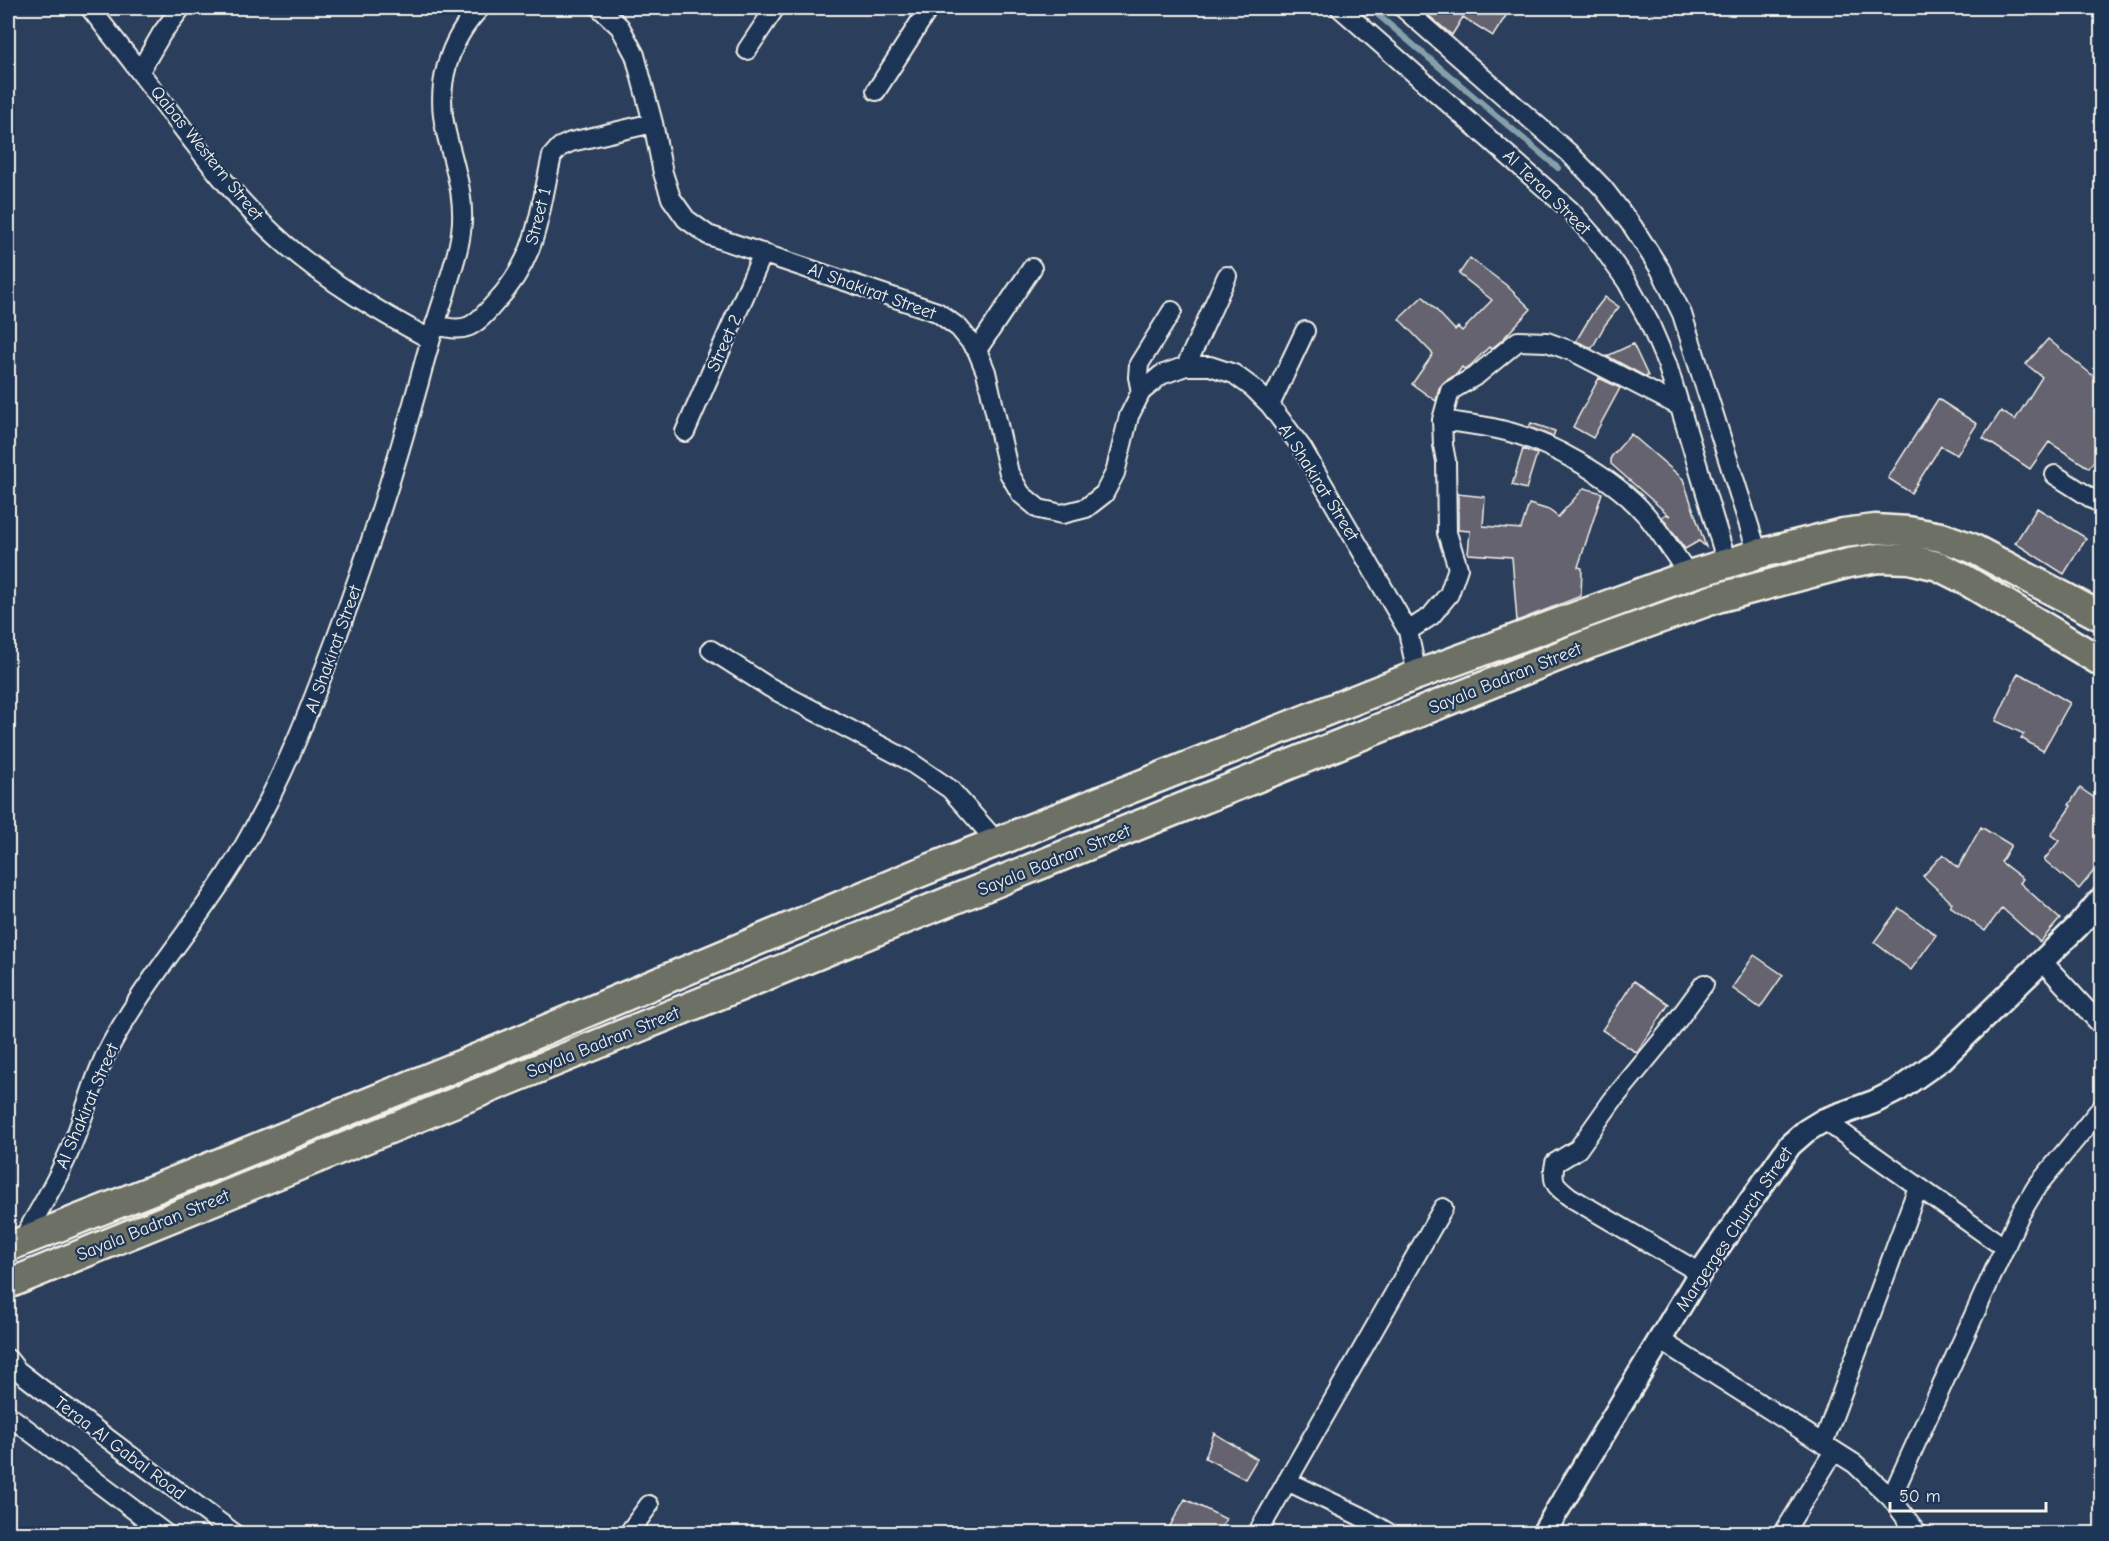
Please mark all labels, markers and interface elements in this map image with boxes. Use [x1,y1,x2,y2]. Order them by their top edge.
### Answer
street label: Qabas Western Street [146,82,268,226]
street label: Al Teraa Street [1498,145,1596,240]
street label: Street 1 [521,185,556,247]
street label: Al Shakirat Street [805,259,939,325]
street label: Street 2 [703,311,746,375]
street label: Al Shakirat Street [1274,420,1364,546]
street label: Al Shakirat Street [301,582,367,716]
street label: Sayala Badran Street [1426,638,1585,719]
street label: Sayala Badran Street [975,820,1134,901]
street label: Sayala Badran Street [524,1002,683,1083]
street label: Al Shakirat Street [52,1039,124,1172]
street label: Margerges Church Street [1671,1142,1798,1316]
street label: Sayala Badran Street [74,1185,233,1266]
street label: Teraa Al Gabal Road [50,1392,189,1505]
scale bar [1890,1475,2046,1513]
text: 50 m [1899,1486,1941,1507]

